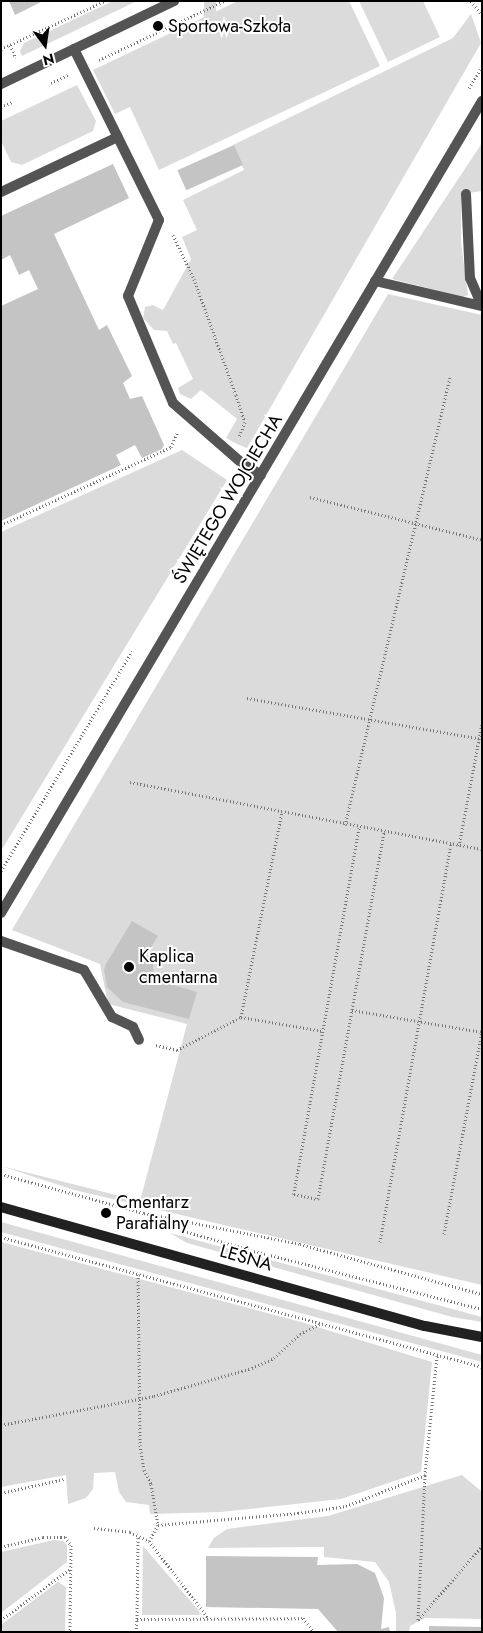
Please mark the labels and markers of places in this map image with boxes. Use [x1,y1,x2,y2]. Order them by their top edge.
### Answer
place label: Sportowa-Szkoła [168,15,291,37]
marker: Sportowa-Szkoła [152,20,164,32]
place label: Kaplica cmentarna [139,946,218,989]
marker: Kaplica cmentarna [123,961,135,973]
place label: Cmentarz Parafialny [116,1192,189,1234]
marker: Cmentarz Parafialny [100,1207,112,1219]

